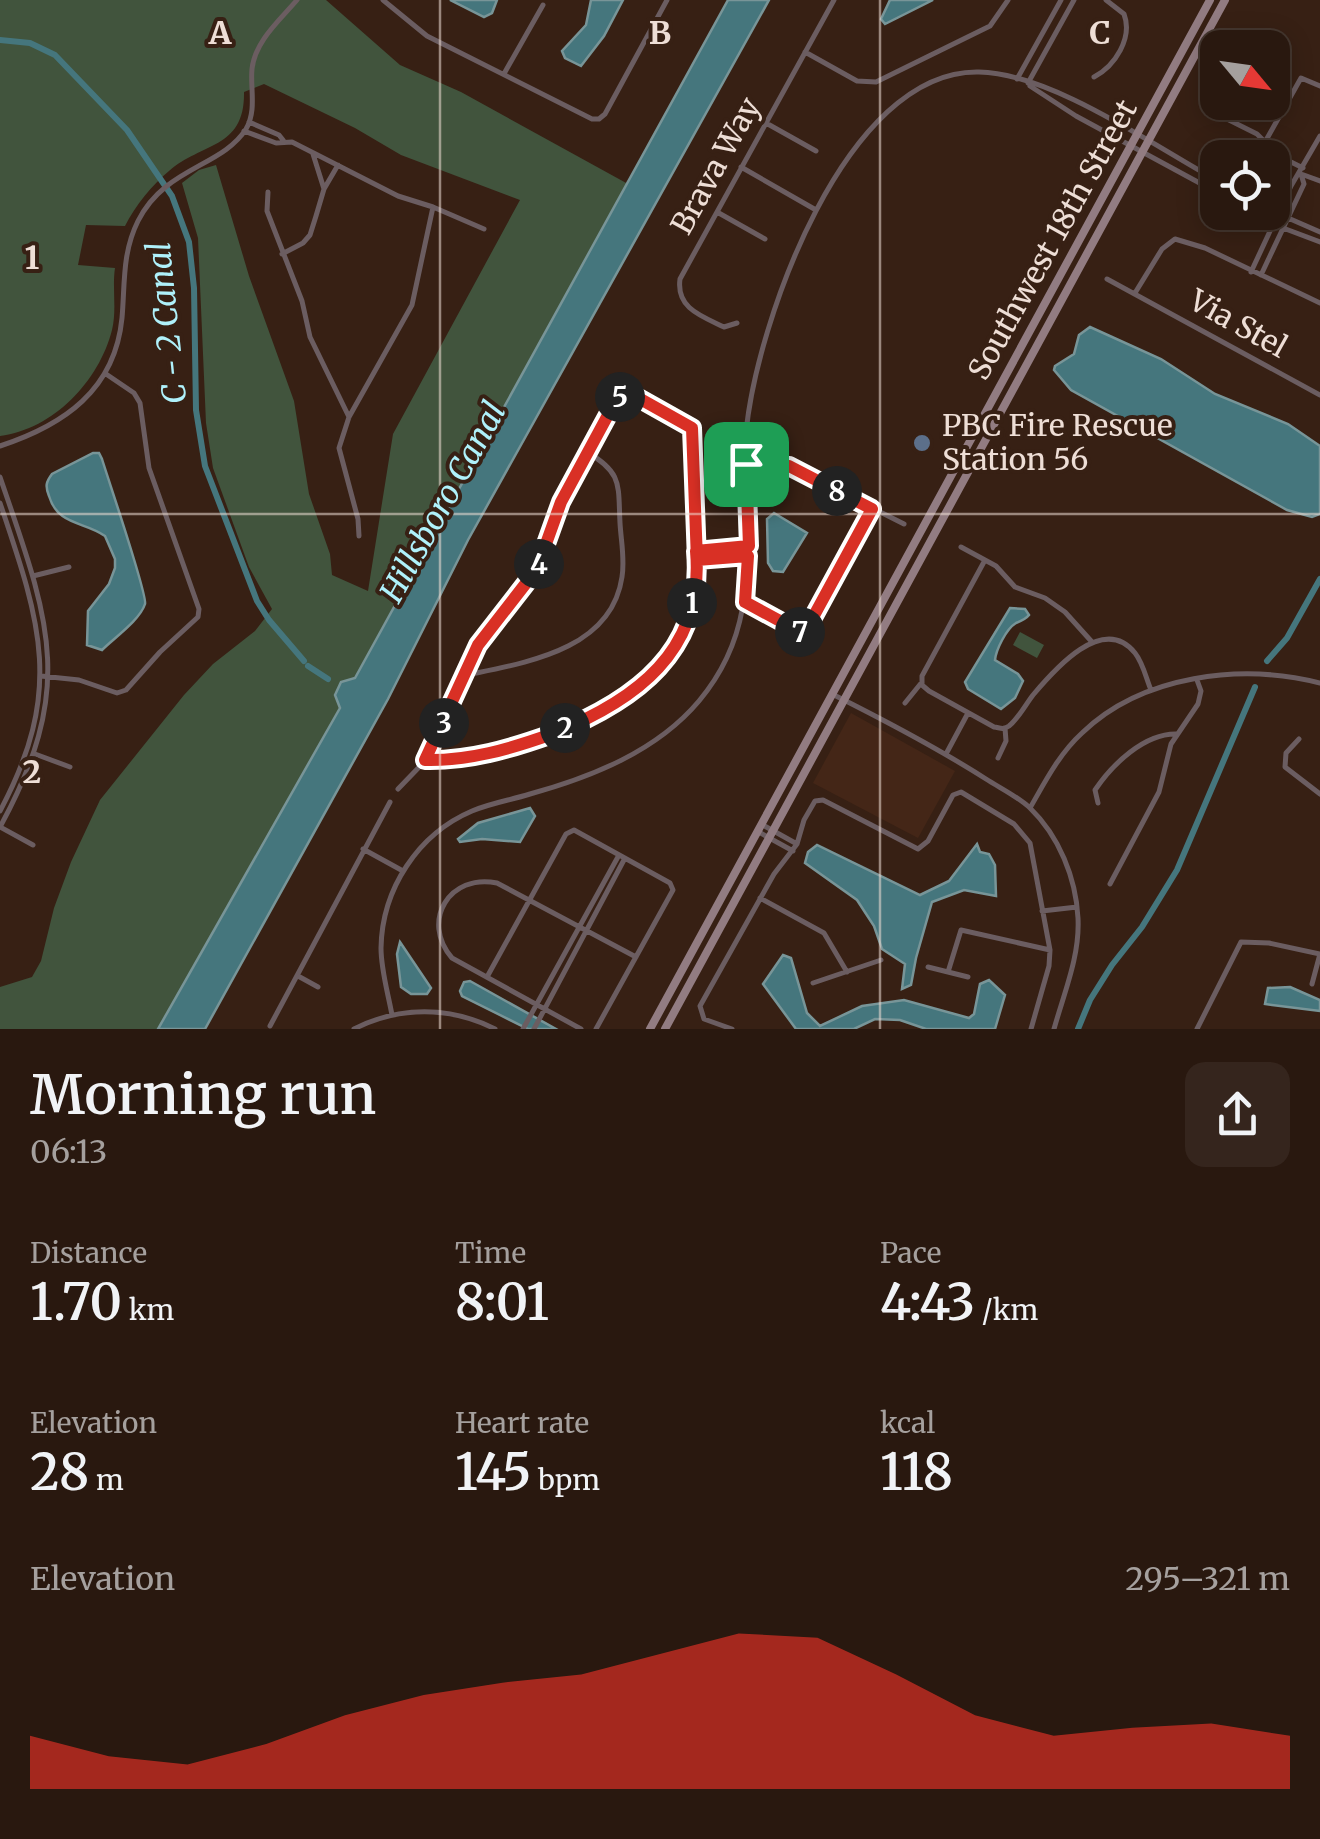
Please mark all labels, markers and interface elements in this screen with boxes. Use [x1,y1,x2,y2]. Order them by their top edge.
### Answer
text: A [208,13,233,53]
text: B [649,13,671,53]
text: C [1089,13,1111,53]
north arrow [1200,30,1290,120]
map controls [1200,30,1290,230]
street label: Brava Way [662,90,769,241]
street label: Southwest 18th Street [959,93,1145,386]
button: locate [1200,140,1290,230]
text: 1 [25,238,40,278]
water label: C - 2 Canal [139,240,195,406]
street label: Via Stel [1182,280,1294,366]
pin: 5 [595,372,645,422]
text: 5 [612,379,628,415]
water label: Hillsboro Canal [371,395,515,610]
place label: PBC Fire Rescue Station 56 [942,406,1173,478]
pin [704,422,789,507]
marker: PBC Fire Rescue Station 56 [911,432,933,454]
icon: arrive [719,437,774,492]
pin: 8 [812,466,862,516]
text: 8 [828,473,846,509]
pin: 4 [514,539,564,589]
text: 4 [530,546,548,582]
pin: 1 [667,578,717,628]
text: 1 [686,585,698,621]
pin: 7 [775,607,825,657]
text: 7 [792,614,808,650]
pin: 3 [419,698,469,748]
pin: 2 [540,703,590,753]
text: 3 [436,705,452,741]
text: 2 [557,710,573,746]
text: 2 [23,752,41,792]
text: Morning run [30,1060,376,1129]
button: share [1185,1062,1290,1167]
text: 06:13 [30,1132,107,1172]
text: Distance [30,1235,147,1271]
text: Time [455,1235,526,1271]
text: Pace [880,1235,941,1271]
text: 1.70 [30,1271,122,1334]
text: 8:01 [455,1271,549,1334]
text: 4:43 [880,1271,975,1334]
text: km [122,1292,174,1328]
text: /km [975,1292,1038,1328]
text: Elevation [30,1405,157,1441]
text: Heart rate [455,1405,589,1441]
text: kcal [880,1405,935,1441]
text: 28 [30,1441,89,1504]
text: 145 [455,1441,531,1504]
text: 118 [880,1441,953,1504]
text: m [89,1462,124,1498]
text: bpm [531,1462,600,1498]
text: Elevation [30,1559,175,1599]
text: 295–321 m [1125,1559,1290,1599]

